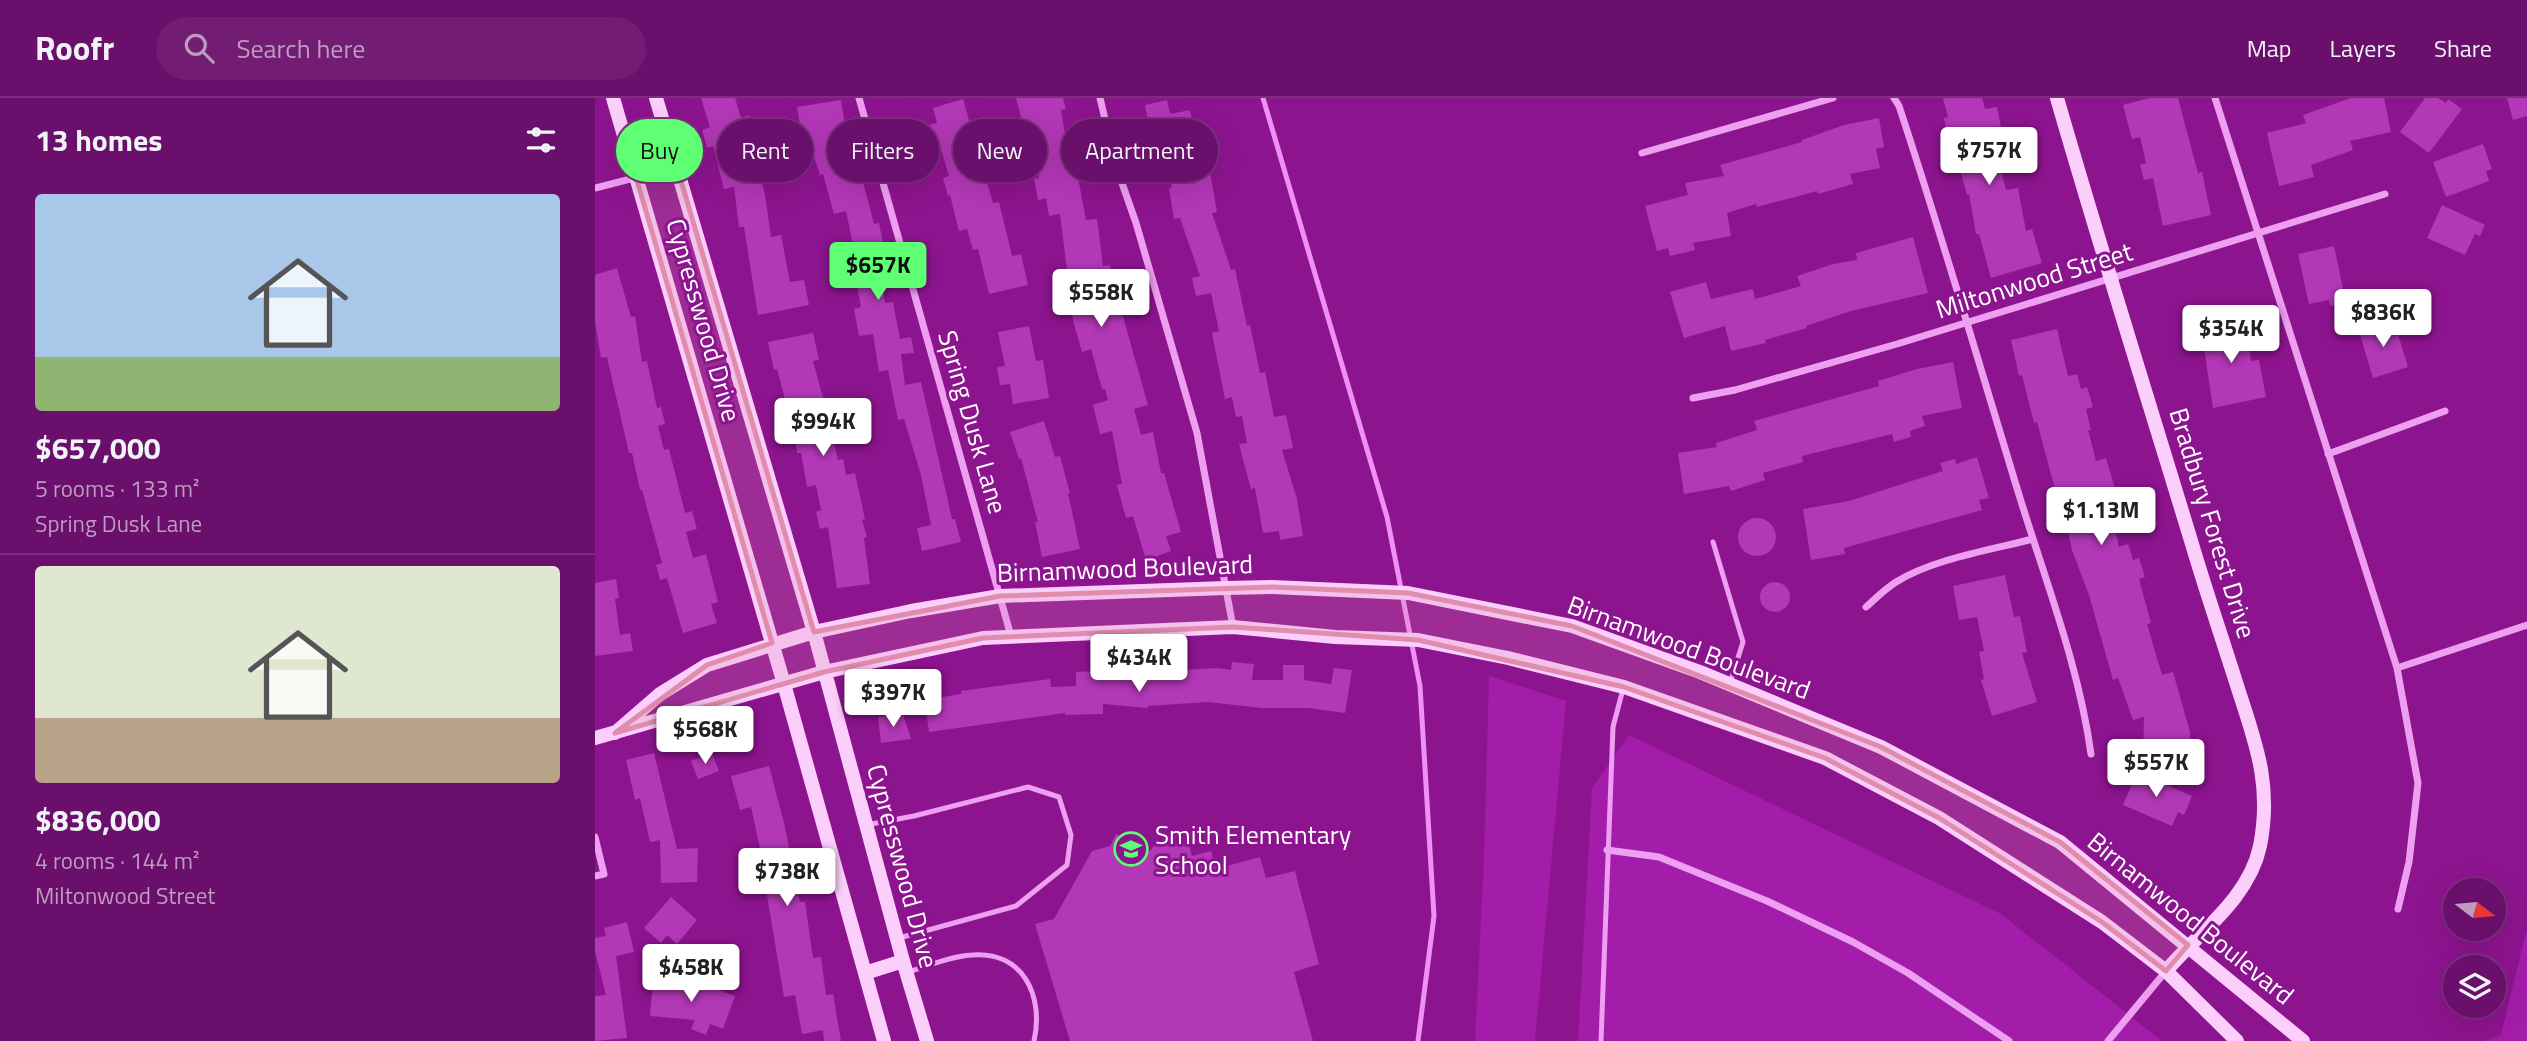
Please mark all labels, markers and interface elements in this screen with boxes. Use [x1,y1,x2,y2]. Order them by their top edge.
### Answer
search box [156,17,646,80]
text: Roofr [35,23,114,73]
icon: search [180,29,218,67]
text: Search here [236,29,365,68]
text: Map [2247,30,2292,66]
text: Layers [2330,30,2396,66]
text: Share [2434,30,2492,66]
text: 13 homes [35,117,162,163]
chip: Buy [616,119,703,182]
chip: Rent [717,119,813,182]
chip: Filters [827,119,939,182]
chip: New [953,119,1047,182]
chip: Apartment [1061,119,1218,182]
icon: filters [522,121,560,159]
pin: $757K [1940,127,2038,187]
text: $757K [1956,132,2022,167]
street label: Cypresswood Drive [656,214,752,426]
street label: Miltonwood Street [1931,232,2137,328]
icon: home [235,240,361,366]
pin: $657K [829,242,927,302]
text: $657K [845,247,911,282]
pin: $558K [1052,270,1150,329]
text: $558K [1068,274,1134,309]
pin: $836K [2334,289,2432,349]
text: $836K [2350,294,2416,329]
pin: $354K [2182,306,2280,365]
text: $354K [2198,310,2264,345]
street label: Spring Dusk Lane [928,326,1018,518]
pin: $994K [774,398,872,458]
text: $994K [790,403,856,438]
street label: Bradbury Forest Drive [2159,403,2267,643]
text: $657,000 [35,425,161,471]
text: 5 rooms · 133 m² [35,471,199,506]
pin: $1.13M [2044,488,2158,547]
text: $1.13M [2062,492,2140,527]
text: Spring Dusk Lane [35,506,202,541]
street label: Birnamwood Boulevard [996,544,1254,592]
street label: Birnamwood Boulevard [1562,585,1816,709]
icon: home [235,612,361,738]
pin: $434K [1090,634,1188,694]
text: $434K [1106,639,1172,674]
pin: $397K [844,670,942,729]
text: $397K [860,674,926,709]
pin: $568K [656,706,754,766]
text: $568K [672,711,738,746]
pin: $557K [2107,740,2205,799]
text: $557K [2123,744,2189,779]
street label: Cypresswood Drive [857,760,949,972]
text: $836,000 [35,797,161,843]
place label: Smith Elementary School [1155,815,1351,884]
street label: Birnamwood Boulevard [2079,822,2303,1014]
school or university icon: Smith Elementary School [1112,830,1150,868]
text: 4 rooms · 144 m² [35,843,199,878]
pin: $738K [738,848,836,908]
text: $738K [754,853,820,888]
text: Miltonwood Street [35,878,215,913]
north arrow [2443,878,2506,942]
map controls [2443,878,2506,1018]
pin: $458K [642,944,740,1004]
text: $458K [658,949,724,984]
button: layers [2443,955,2506,1018]

